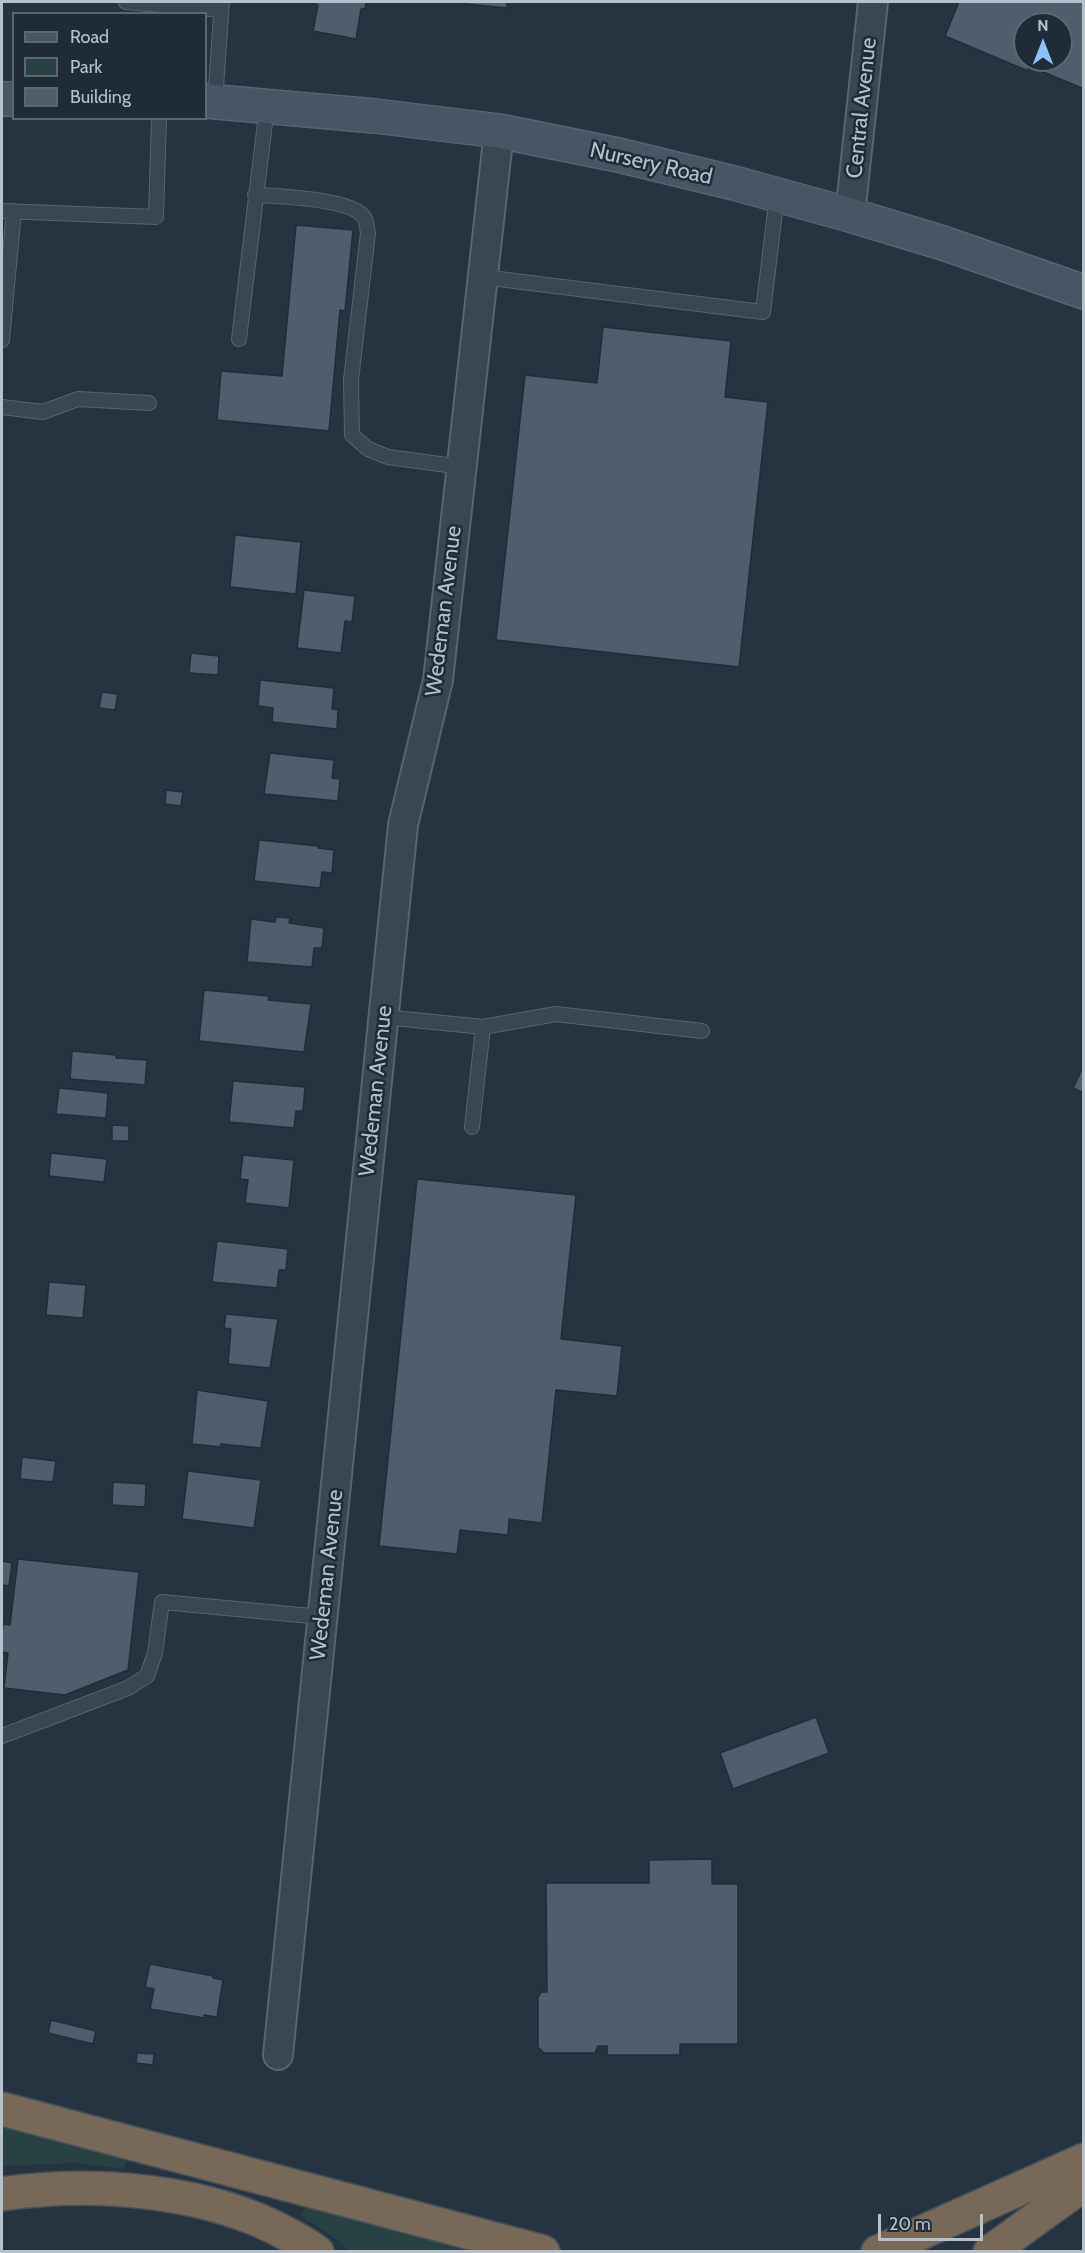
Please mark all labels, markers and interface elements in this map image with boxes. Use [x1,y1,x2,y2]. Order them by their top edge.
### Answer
legend [12,12,207,120]
north arrow [1013,12,1073,72]
text: N [1037,16,1049,35]
text: Road [70,26,109,48]
street label: Central Avenue [841,36,883,180]
text: Park [70,56,102,78]
text: Building [70,86,131,108]
street label: Nursery Road [587,137,715,191]
street label: Wedeman Avenue [420,524,468,698]
street label: Wedeman Avenue [354,1004,398,1178]
street label: Wedeman Avenue [305,1488,349,1662]
scale bar [881,2202,986,2240]
text: 20 m [889,2213,931,2235]

